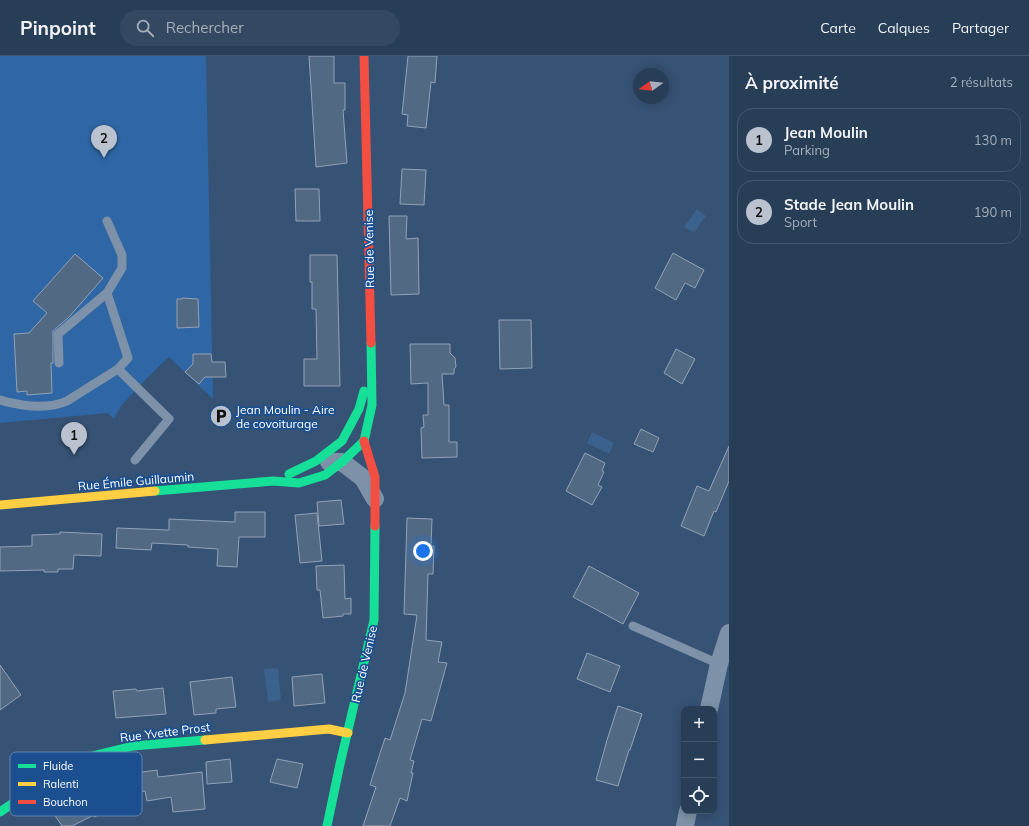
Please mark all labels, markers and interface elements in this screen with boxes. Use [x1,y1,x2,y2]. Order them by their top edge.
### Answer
search box [120,10,400,46]
text: Pinpoint [20,16,96,40]
icon: search [134,17,156,39]
text: Rechercher [166,18,244,37]
text: Carte [820,19,856,37]
text: Calques [878,19,930,37]
text: Partager [952,19,1009,37]
north arrow [633,68,669,104]
text: À proximité [745,72,839,93]
text: 2 résultats [950,74,1013,90]
text: Jean Moulin [784,123,868,142]
pin: 2 [91,125,117,158]
text: 1 [755,132,763,148]
text: 130 m [974,132,1012,148]
text: Parking [784,142,830,158]
text: Stade Jean Moulin [784,195,914,214]
text: 2 [755,204,763,220]
text: 190 m [974,204,1012,220]
street label: Rue de Venise [361,210,377,288]
text: Sport [784,214,817,230]
place label: Jean Moulin - Aire de covoiturage [236,402,335,431]
parking icon: Jean Moulin - Aire de covoiturage [208,403,234,429]
pin: 1 [61,422,87,455]
street label: Rue Émile Guillaumin [77,468,195,494]
your location [413,541,433,561]
street label: Rue de Venise [348,624,380,704]
map controls [681,706,717,814]
button: + [681,706,717,742]
street label: Rue Yvette Prost [119,719,211,745]
button: − [681,742,717,778]
legend [10,752,142,816]
text: Fluide [43,759,73,773]
text: Ralenti [43,777,79,791]
button: locate [681,778,717,814]
text: Bouchon [43,795,88,809]

